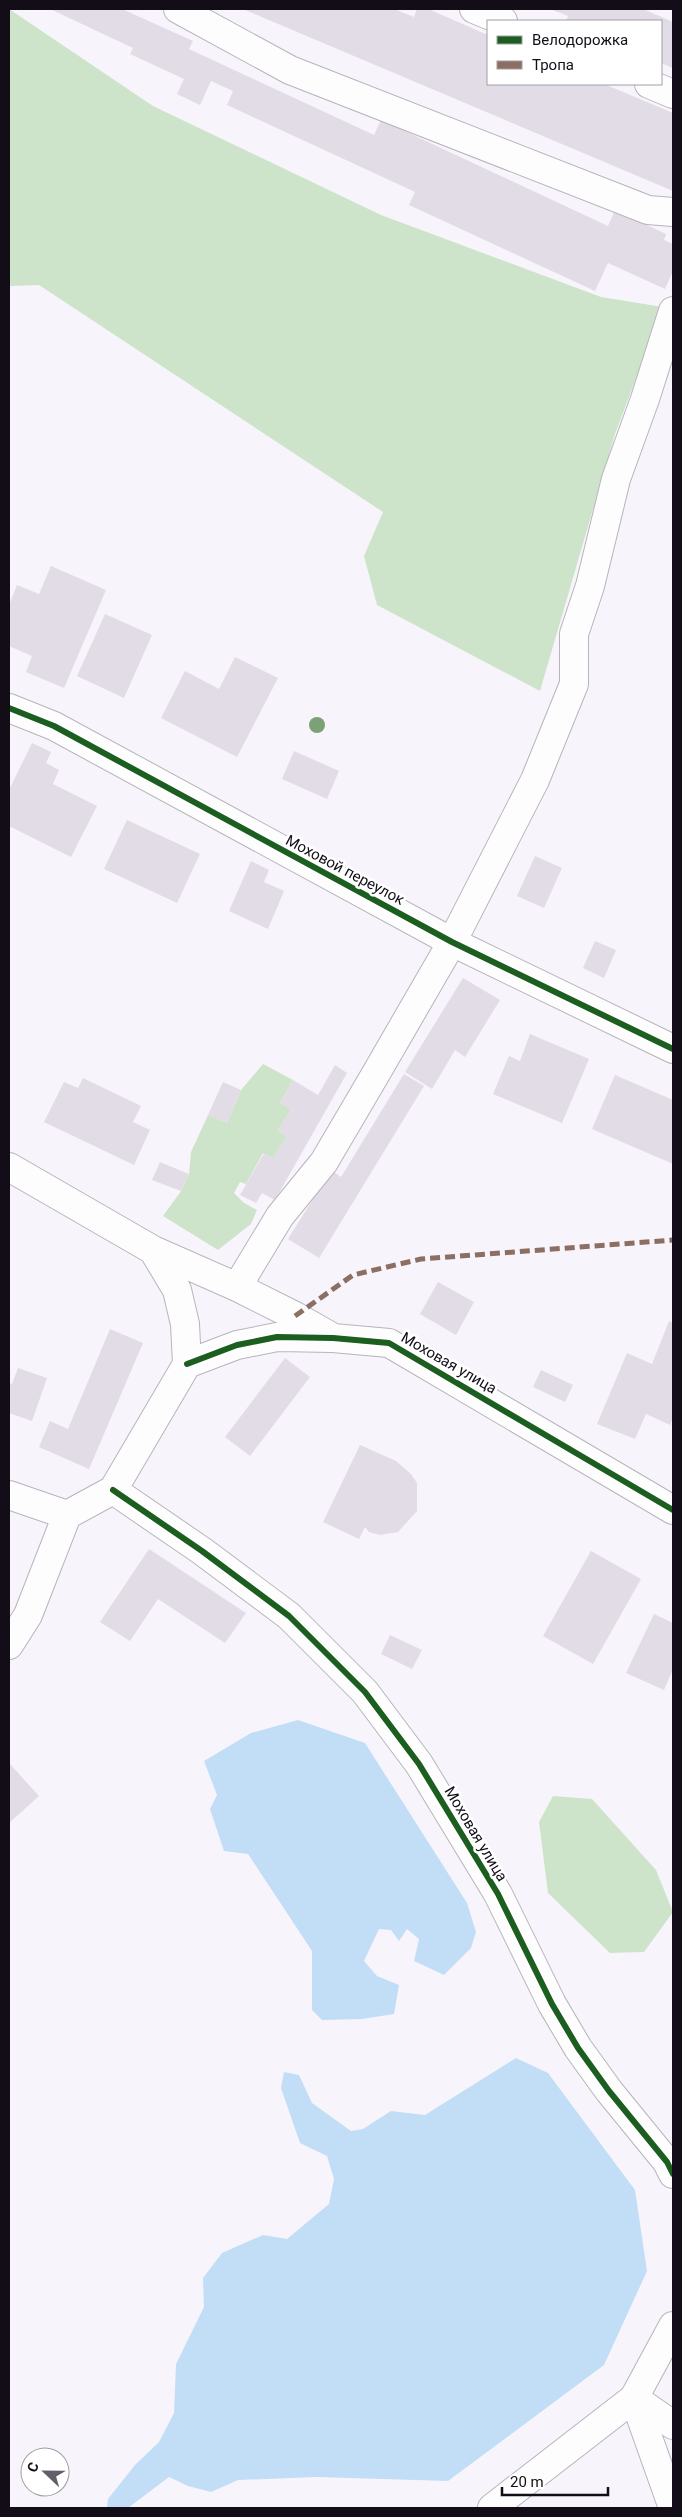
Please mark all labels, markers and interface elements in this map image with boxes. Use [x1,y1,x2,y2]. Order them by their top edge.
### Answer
legend [487,20,662,85]
text: Велодорожка [532,31,628,49]
text: Тропа [532,56,574,74]
street label: Моховой переулок [283,831,407,909]
street label: Моховая улица [398,1328,500,1398]
street label: Моховая улица [441,1783,511,1885]
north arrow [20,2447,70,2497]
text: С [24,2460,42,2474]
scale bar [502,2464,608,2496]
text: 20 m [510,2473,544,2491]

